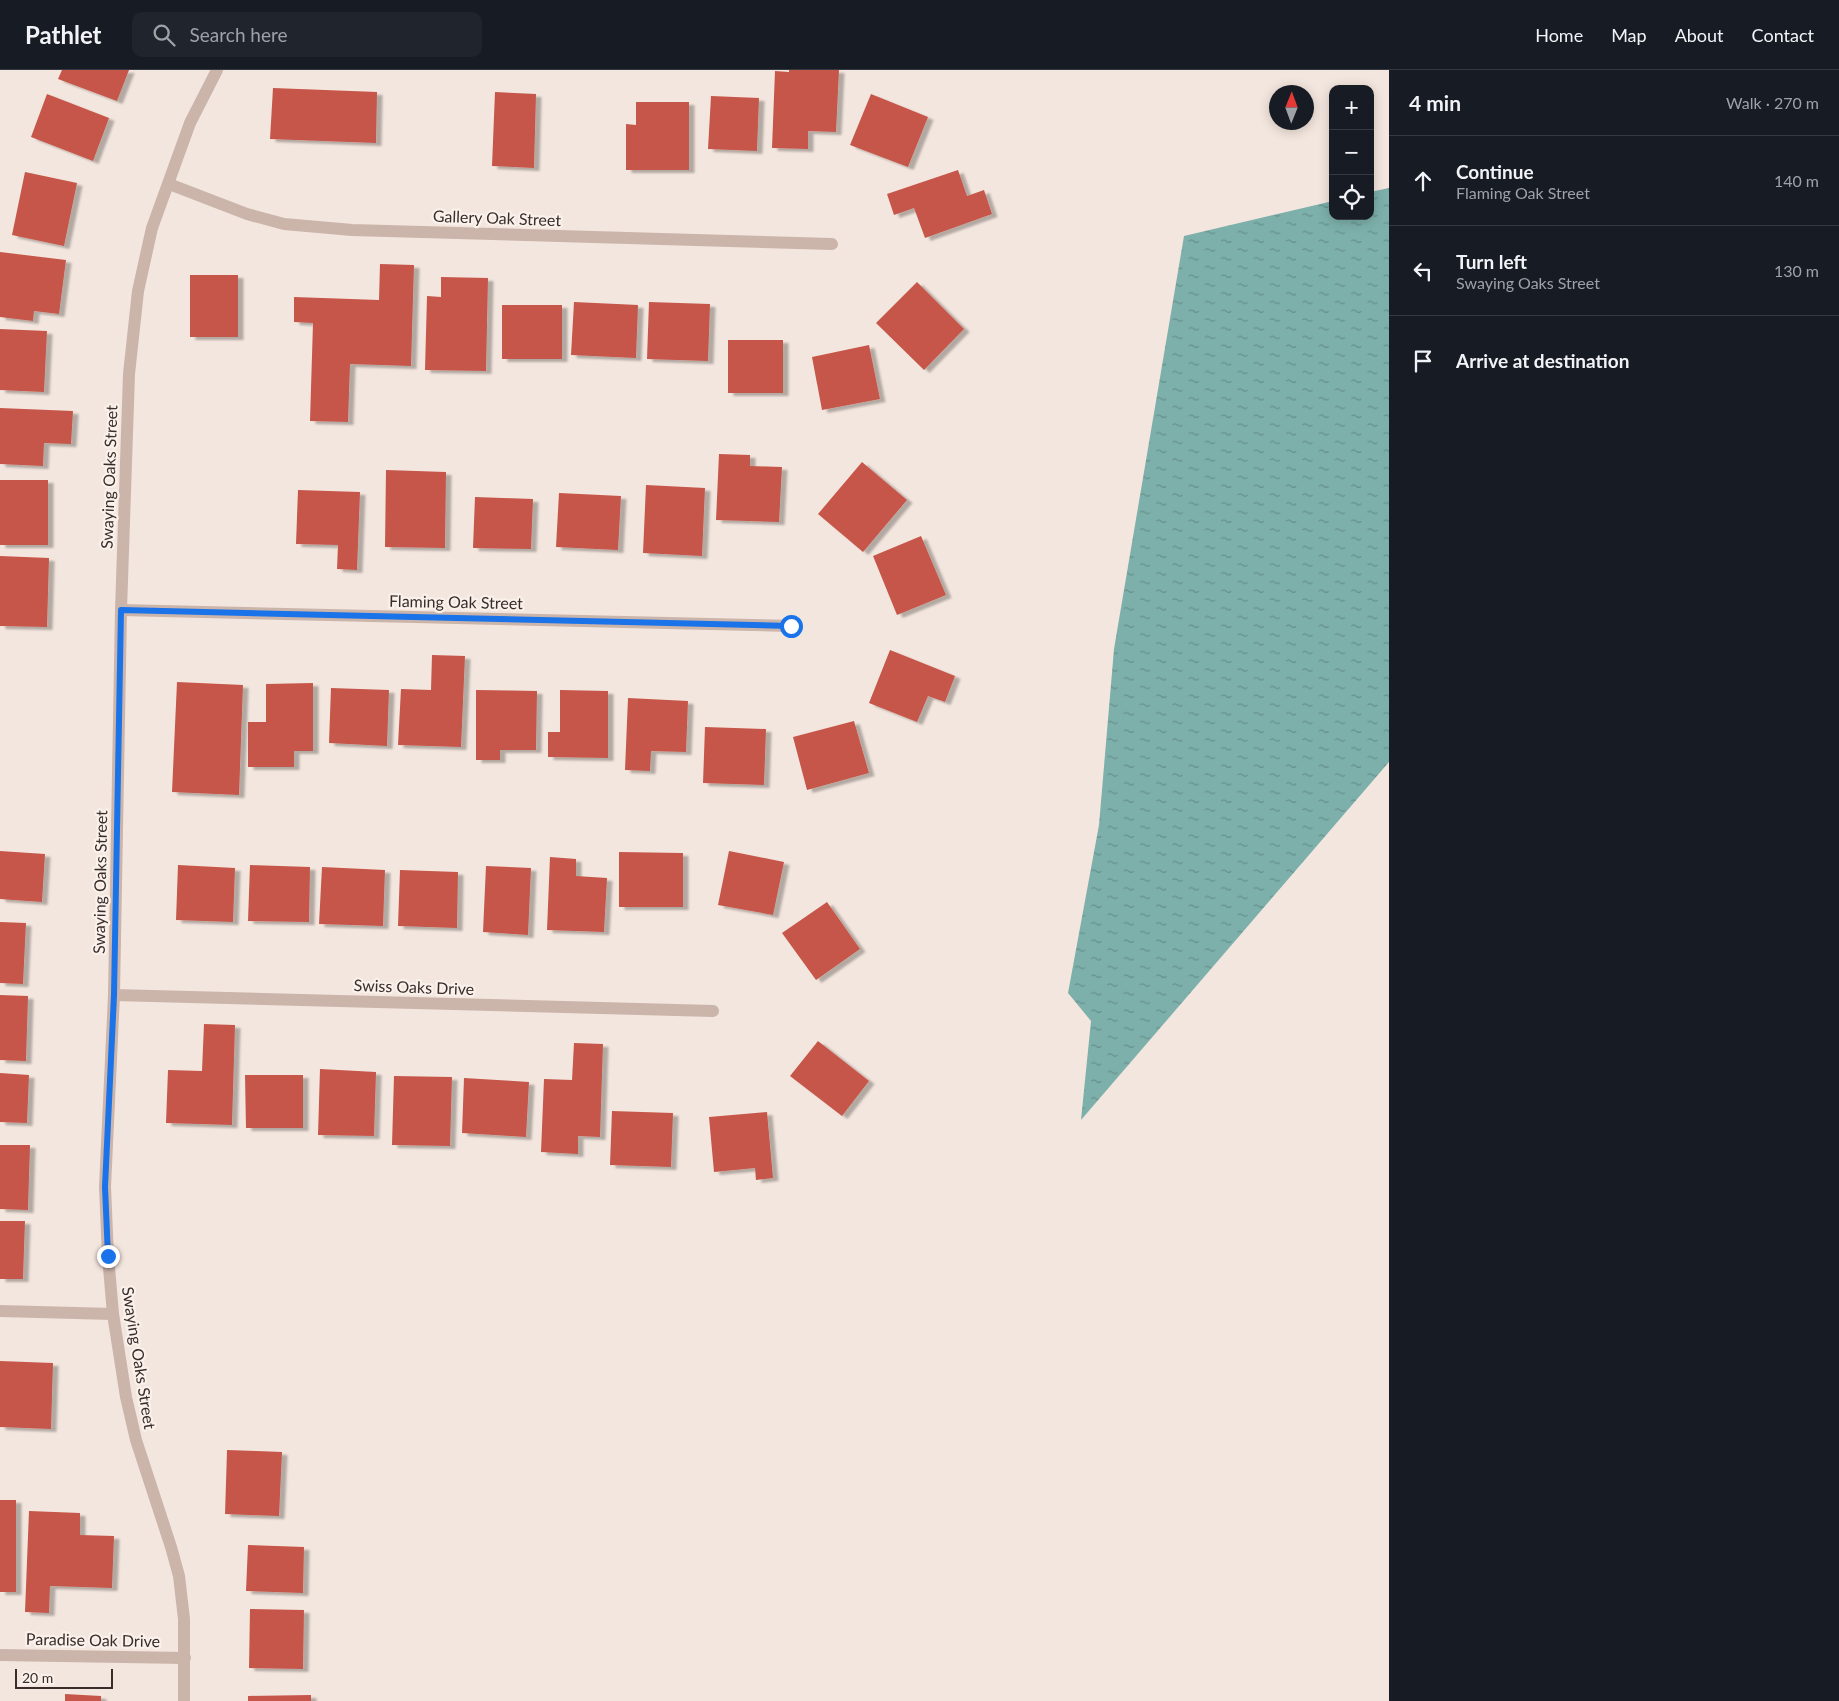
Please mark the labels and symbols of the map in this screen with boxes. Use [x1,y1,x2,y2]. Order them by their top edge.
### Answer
north arrow [1269,85,1314,130]
street label: Gallery Oak Street [433,206,562,229]
street label: Swaying Oaks Street [96,404,121,549]
street label: Flaming Oak Street [389,591,523,612]
route start [780,615,803,638]
street label: Swaying Oaks Street [89,810,110,954]
street label: Swiss Oaks Drive [353,975,475,998]
route end [97,1245,120,1268]
street label: Swaying Oaks Street [119,1285,160,1431]
street label: Paradise Oak Drive [26,1629,160,1650]
scale bar [15,1666,112,1689]

